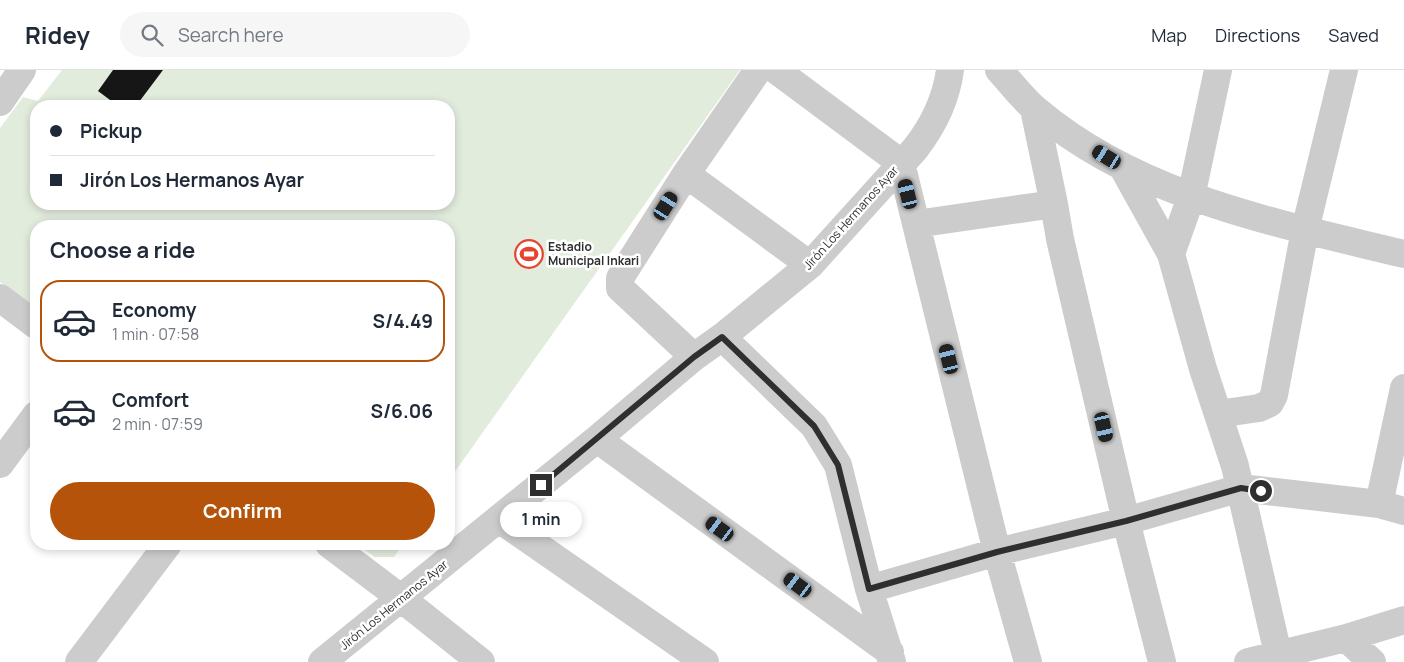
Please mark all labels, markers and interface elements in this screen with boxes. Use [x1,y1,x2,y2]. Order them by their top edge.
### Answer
search box [120,12,470,57]
text: Ridey [25,18,90,51]
icon: search [138,21,166,49]
text: Search here [178,22,284,48]
text: Map [1151,23,1187,47]
text: Directions [1215,23,1300,47]
text: Saved [1328,23,1379,47]
text: Pickup [80,118,142,144]
car [1090,143,1123,171]
street label: Jirón Los Hermanos Ayar [799,162,902,273]
text: Jirón Los Hermanos Ayar [80,167,304,193]
car [897,178,918,210]
car [651,189,680,223]
text: Choose a ride [50,235,195,265]
place label: Estadio Municipal Inkari [548,238,639,269]
sports icon: Estadio Municipal Inkari [514,239,544,269]
text: Economy [112,297,196,323]
icon: car [52,299,97,344]
text: S/4.49 [372,308,433,334]
text: 1 min · 07:58 [112,323,199,345]
car [938,343,959,375]
text: Comfort [112,387,189,413]
icon: car [52,389,97,434]
text: S/6.06 [370,398,433,424]
car [1093,411,1114,443]
text: 2 min · 07:59 [112,413,203,435]
route end [530,474,552,496]
route start [1250,480,1272,502]
button: Confirm [50,482,435,540]
callout: 1 min [500,502,582,538]
text: 1 min [521,508,561,530]
car [703,514,736,544]
street label: Jirón Los Hermanos Ayar [336,555,452,653]
car [781,570,814,600]

